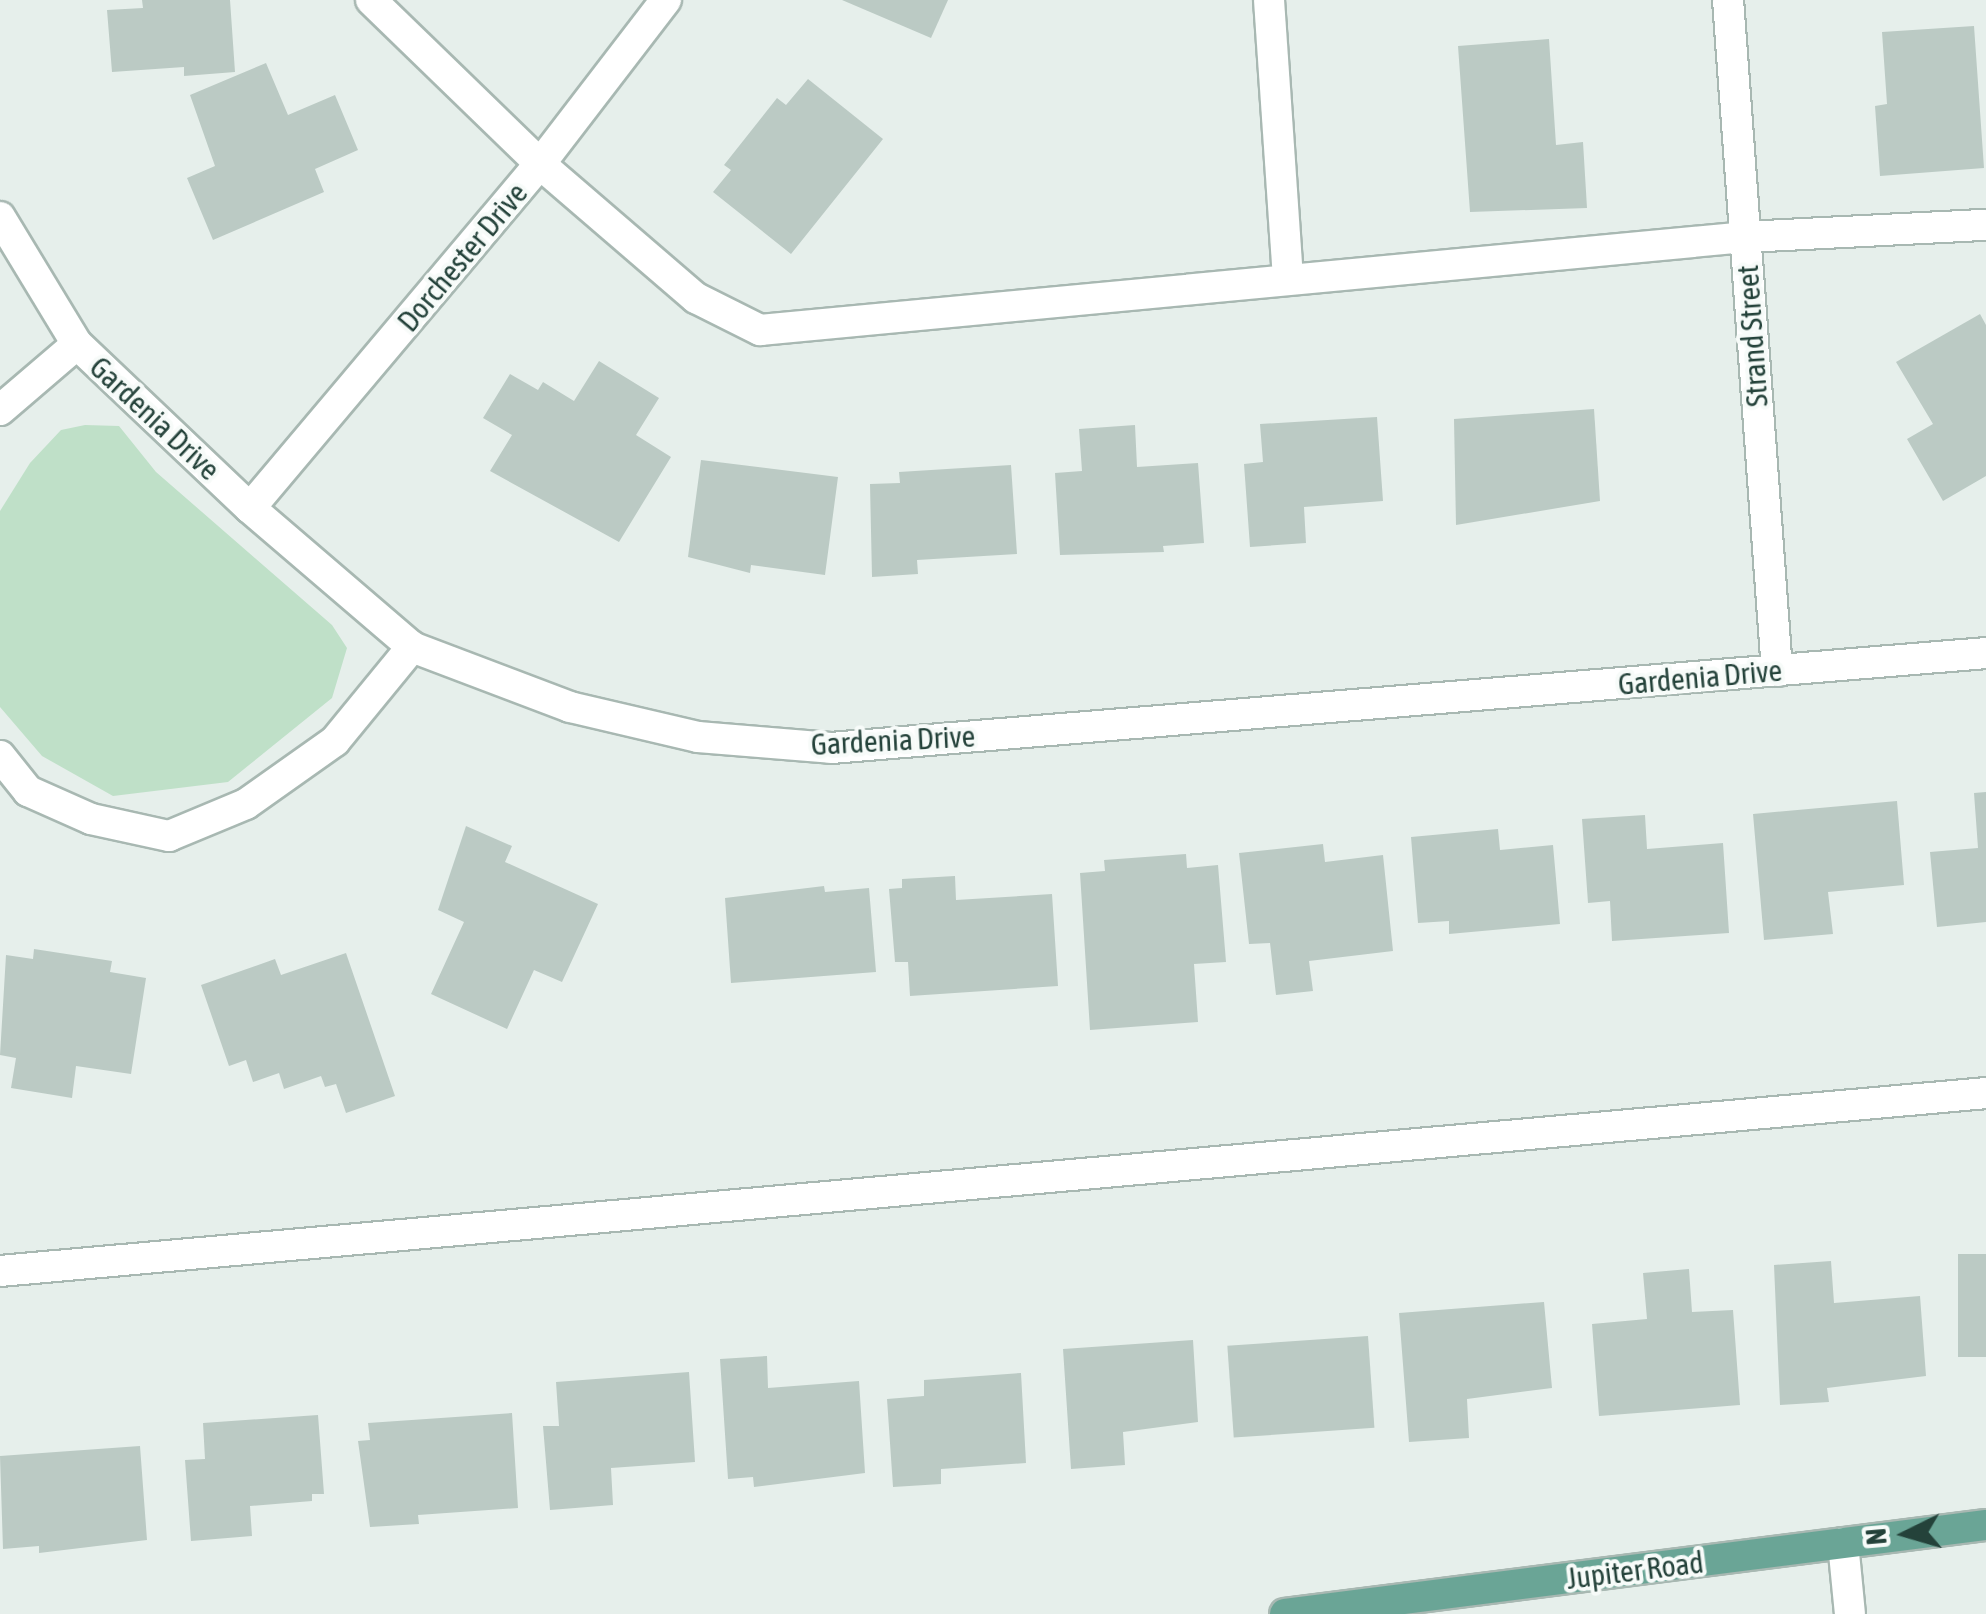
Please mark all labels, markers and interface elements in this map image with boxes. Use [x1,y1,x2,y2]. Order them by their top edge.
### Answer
street label: Dorchester Drive [389,175,535,339]
street label: Strand Street [1729,264,1775,408]
street label: Gardenia Drive [83,349,227,487]
street label: Gardenia Drive [1617,652,1783,702]
street label: Gardenia Drive [810,718,976,762]
north arrow [1856,1484,1956,1584]
text: N [1859,1527,1893,1546]
street label: Jupiter Road [1565,1544,1705,1596]

